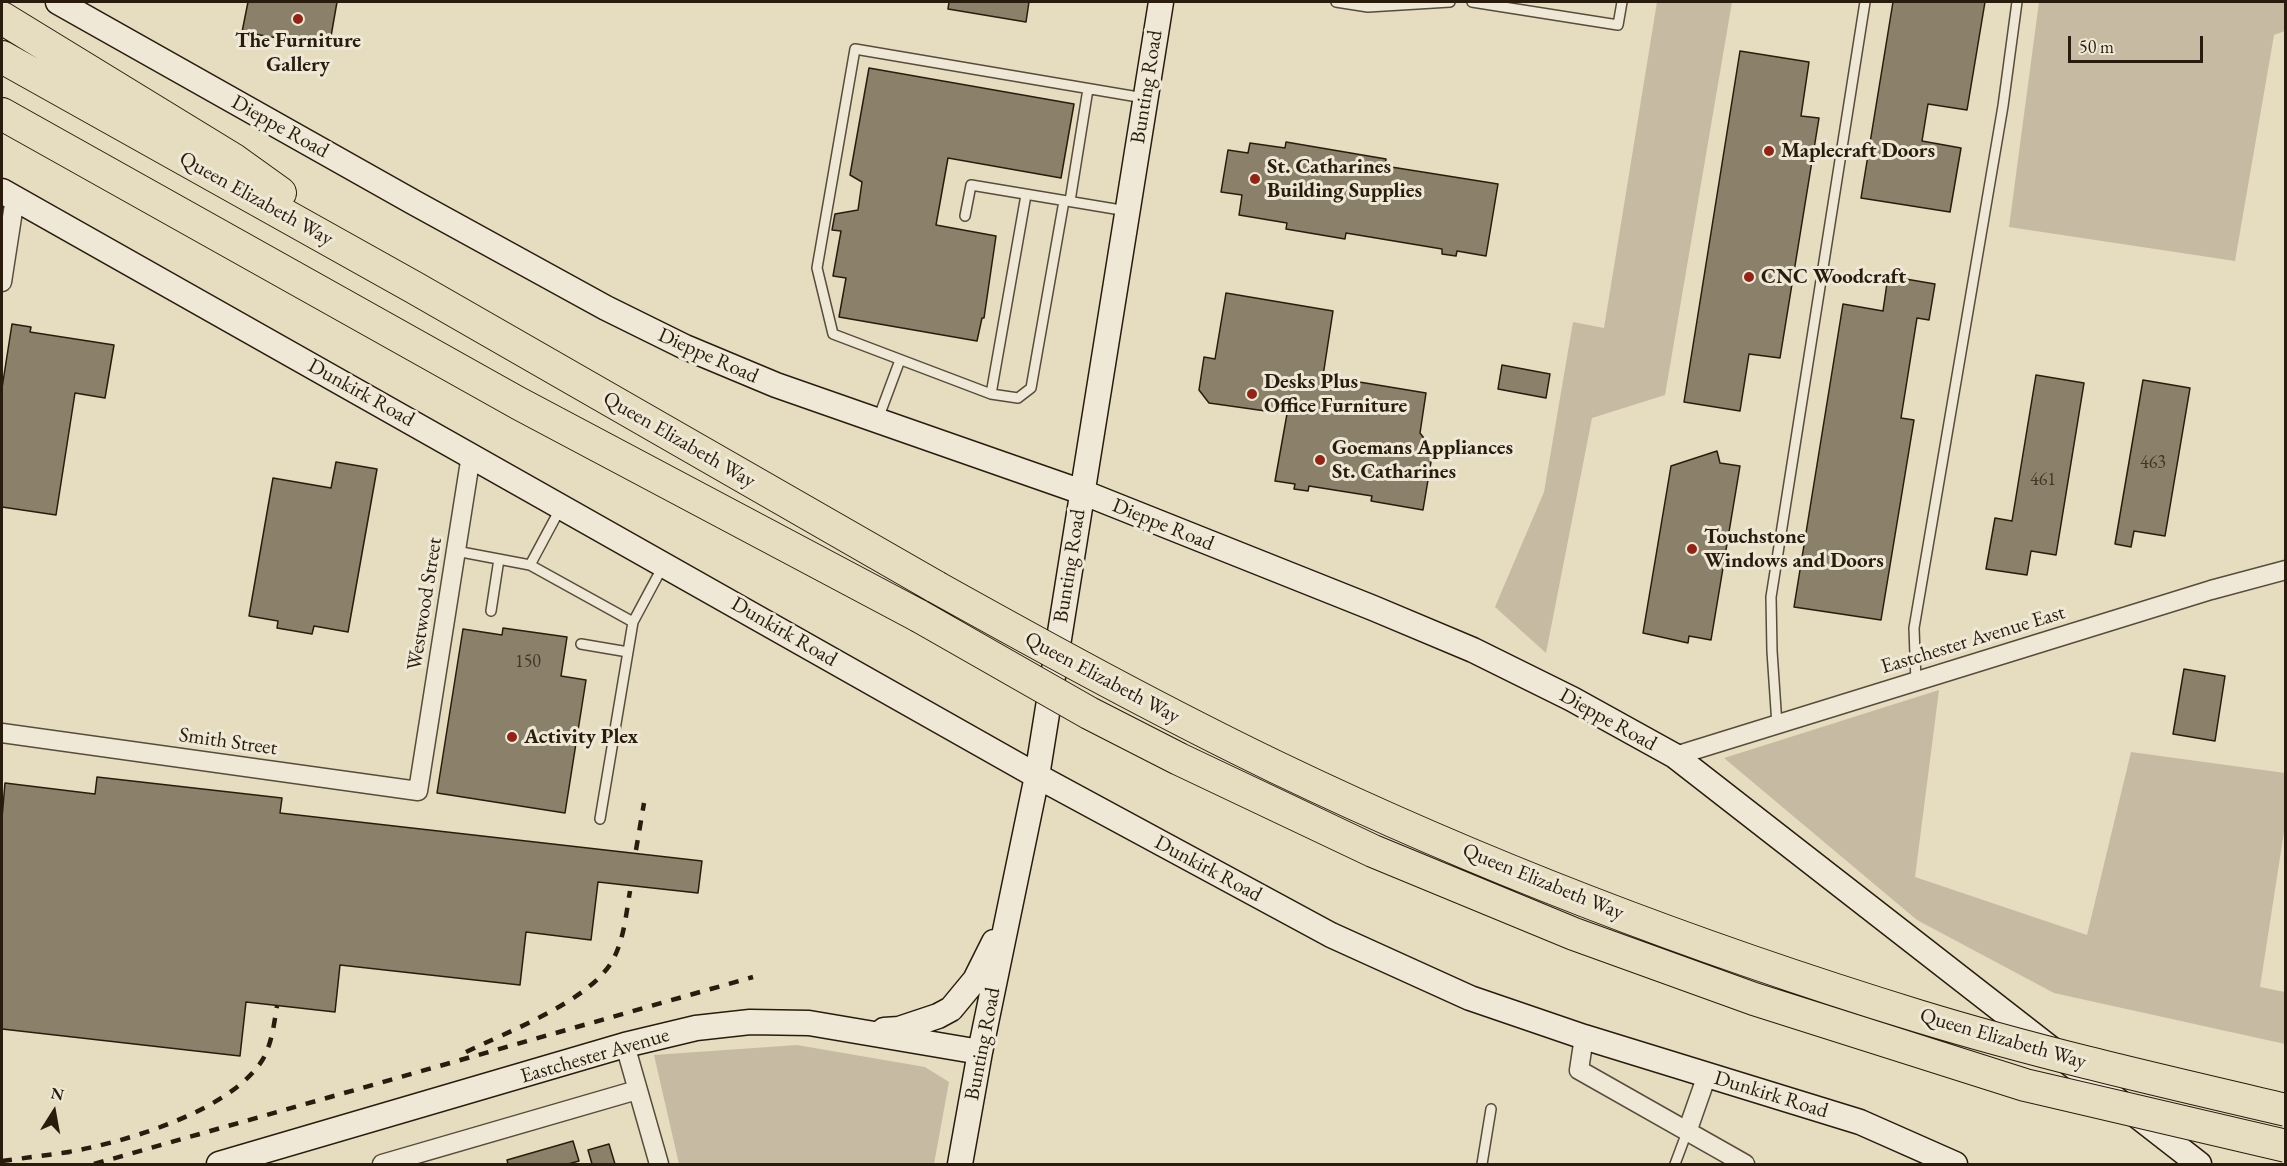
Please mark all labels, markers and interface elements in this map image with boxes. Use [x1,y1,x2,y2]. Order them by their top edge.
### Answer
marker: The Furniture Gallery [291,12,305,26]
scale bar [2071,24,2206,62]
place label: The Furniture Gallery [235,28,361,78]
street label: Bunting Road [1126,28,1168,146]
text: 50 m [2079,35,2114,58]
street label: Dieppe Road [227,90,333,164]
place label: Maplecraft Doors [1781,138,1935,164]
marker: Maplecraft Doors [1762,144,1776,158]
street label: Queen Elizabeth Way [175,146,337,252]
place label: St. Catharines Building Supplies [1267,154,1422,204]
marker: St. Catharines Building Supplies [1248,172,1262,186]
place label: CNC Woodcraft [1761,264,1906,290]
marker: CNC Woodcraft [1742,270,1756,284]
street label: Dieppe Road [654,323,762,389]
street label: Dunkirk Road [303,353,419,433]
place label: Desks Plus Office Furniture [1264,369,1407,419]
street label: Queen Elizabeth Way [598,386,760,494]
marker: Desks Plus Office Furniture [1245,387,1259,401]
place label: Goemans Appliances St. Catharines [1332,435,1513,485]
house number: 463 [2140,452,2166,474]
marker: Goemans Appliances St. Catharines [1313,453,1327,467]
house number: 461 [2030,469,2056,491]
street label: Dieppe Road [1109,493,1217,557]
street label: Bunting Road [1049,507,1091,625]
place label: Touchstone Windows and Doors [1704,524,1884,574]
street label: Westwood Street [402,536,448,672]
marker: Touchstone Windows and Doors [1685,542,1699,556]
street label: Dunkirk Road [727,592,841,672]
street label: Eastchester Avenue East [1878,600,2068,680]
street label: Queen Elizabeth Way [1020,627,1184,729]
house number: 150 [515,651,541,673]
street label: Dieppe Road [1555,683,1661,757]
street label: Smith Street [177,723,279,761]
place label: Activity Plex [524,724,638,750]
marker: Activity Plex [505,730,519,744]
street label: Dunkirk Road [1150,830,1266,908]
street label: Queen Elizabeth Way [1459,838,1627,926]
street label: Bunting Road [960,985,1006,1103]
street label: Queen Elizabeth Way [1917,1003,2089,1075]
street label: Eastchester Avenue [518,1023,672,1089]
street label: Dunkirk Road [1711,1066,1831,1124]
north arrow [24,1082,84,1142]
text: N [49,1082,66,1105]

